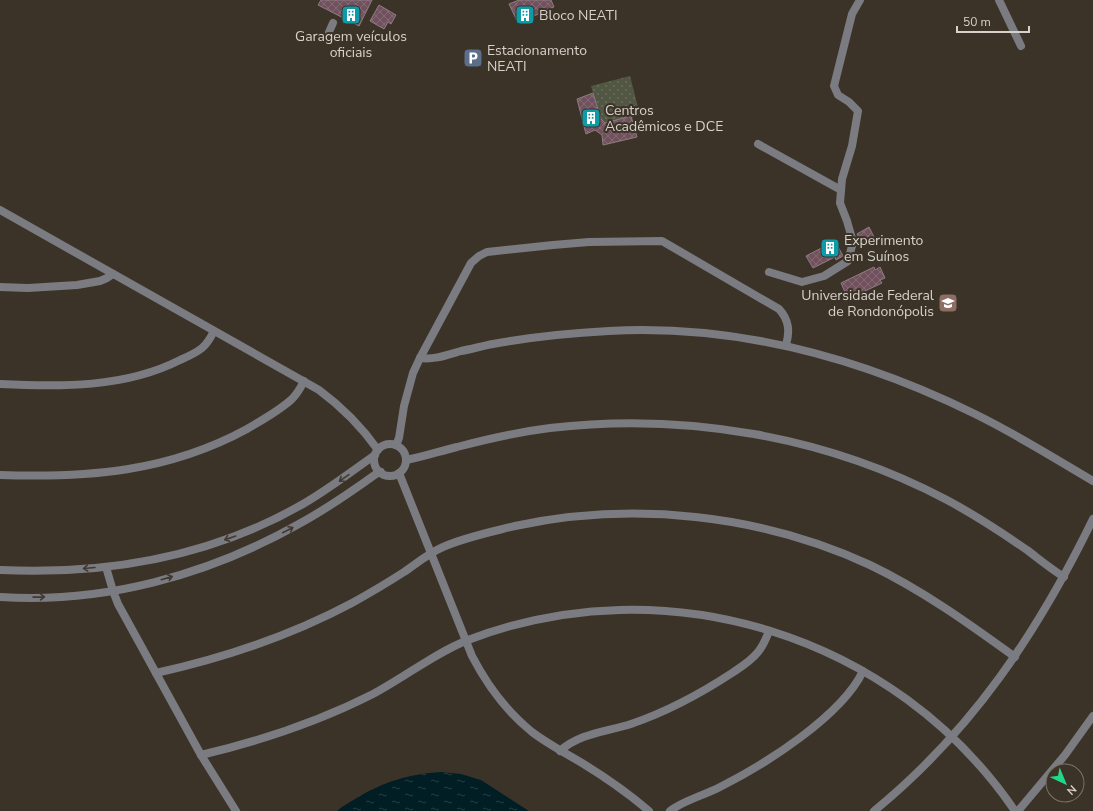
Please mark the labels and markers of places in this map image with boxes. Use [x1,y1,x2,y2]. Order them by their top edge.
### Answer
building icon: Garagem veículos oficiais [340,4,362,26]
building icon: Bloco NEATI [514,4,536,26]
place label: Bloco NEATI [539,6,618,25]
place label: Garagem veículos oficiais [295,27,407,62]
place label: Estacionamento NEATI [487,41,587,76]
parking icon: Estacionamento NEATI [462,47,484,69]
place label: Centros Acadêmicos e DCE [605,101,723,136]
building icon: Centros Acadêmicos e DCE [580,107,602,129]
place label: Experimento em Suínos [844,231,924,266]
building icon: Experimento em Suínos [819,237,841,259]
place label: Universidade Federal de Rondonópolis [801,286,935,321]
school or university icon: Universidade Federal de Rondonópolis [937,292,959,314]

